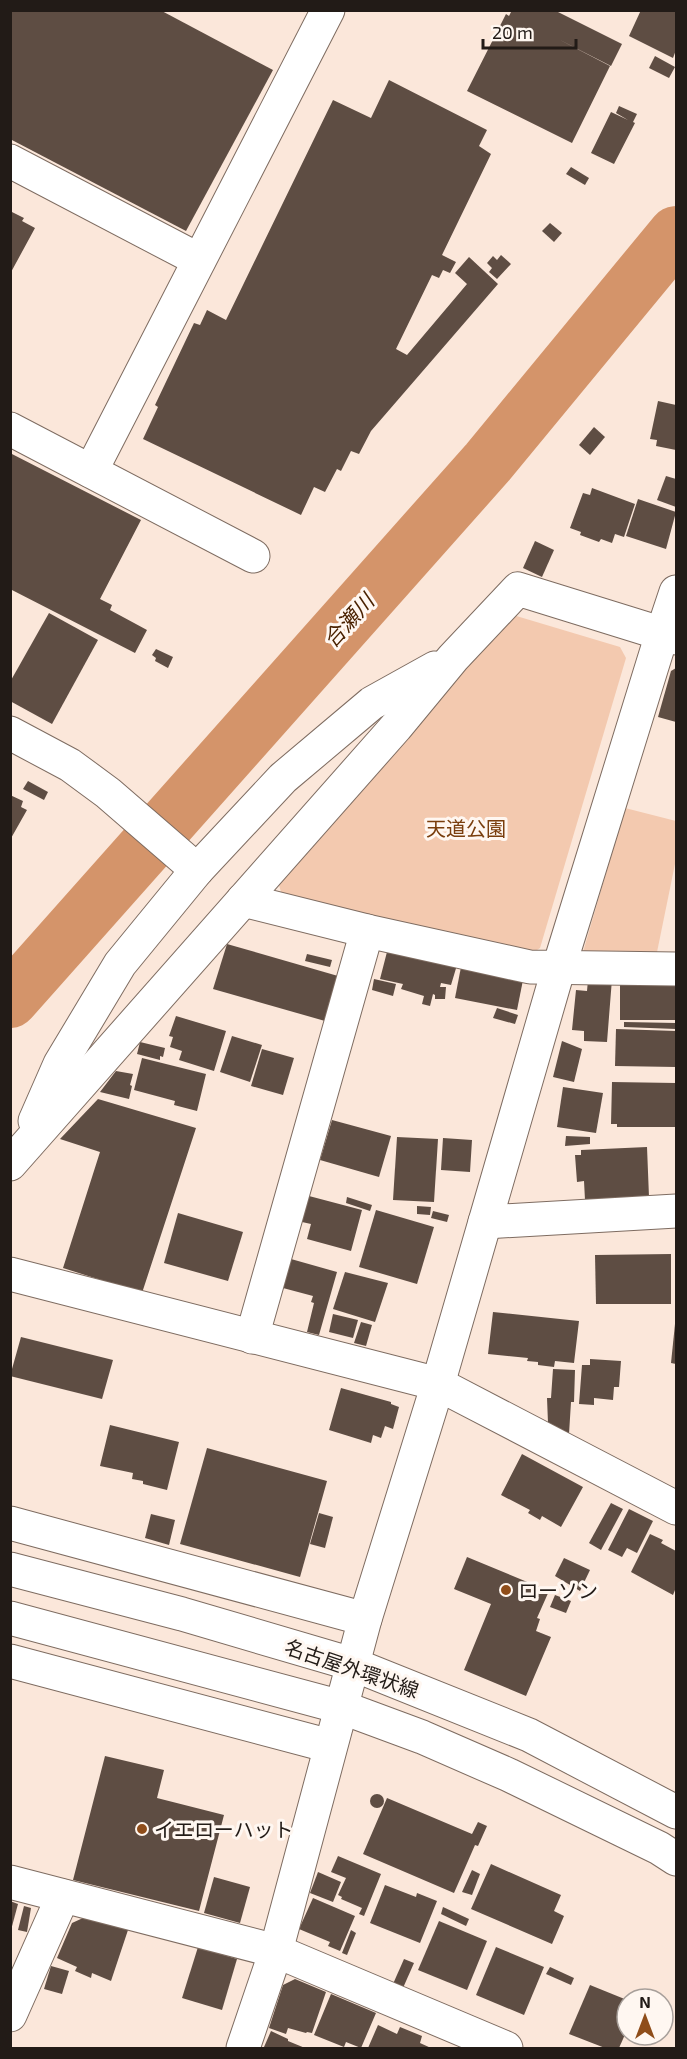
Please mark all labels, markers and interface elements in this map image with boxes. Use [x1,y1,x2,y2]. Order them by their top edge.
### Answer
scale bar [483,12,576,50]
text: 20 m [492,21,533,43]
water label: 合瀬川 [318,587,380,652]
park label: 天道公園 [426,816,506,840]
place label: ローソン [518,1578,598,1602]
marker: ローソン [499,1583,513,1597]
street label: 名古屋外環状線 [282,1634,422,1702]
place label: イエローハット [154,1817,293,1841]
marker: イエローハット [135,1822,149,1836]
north arrow [615,1987,675,2047]
text: N [639,1992,651,2011]

